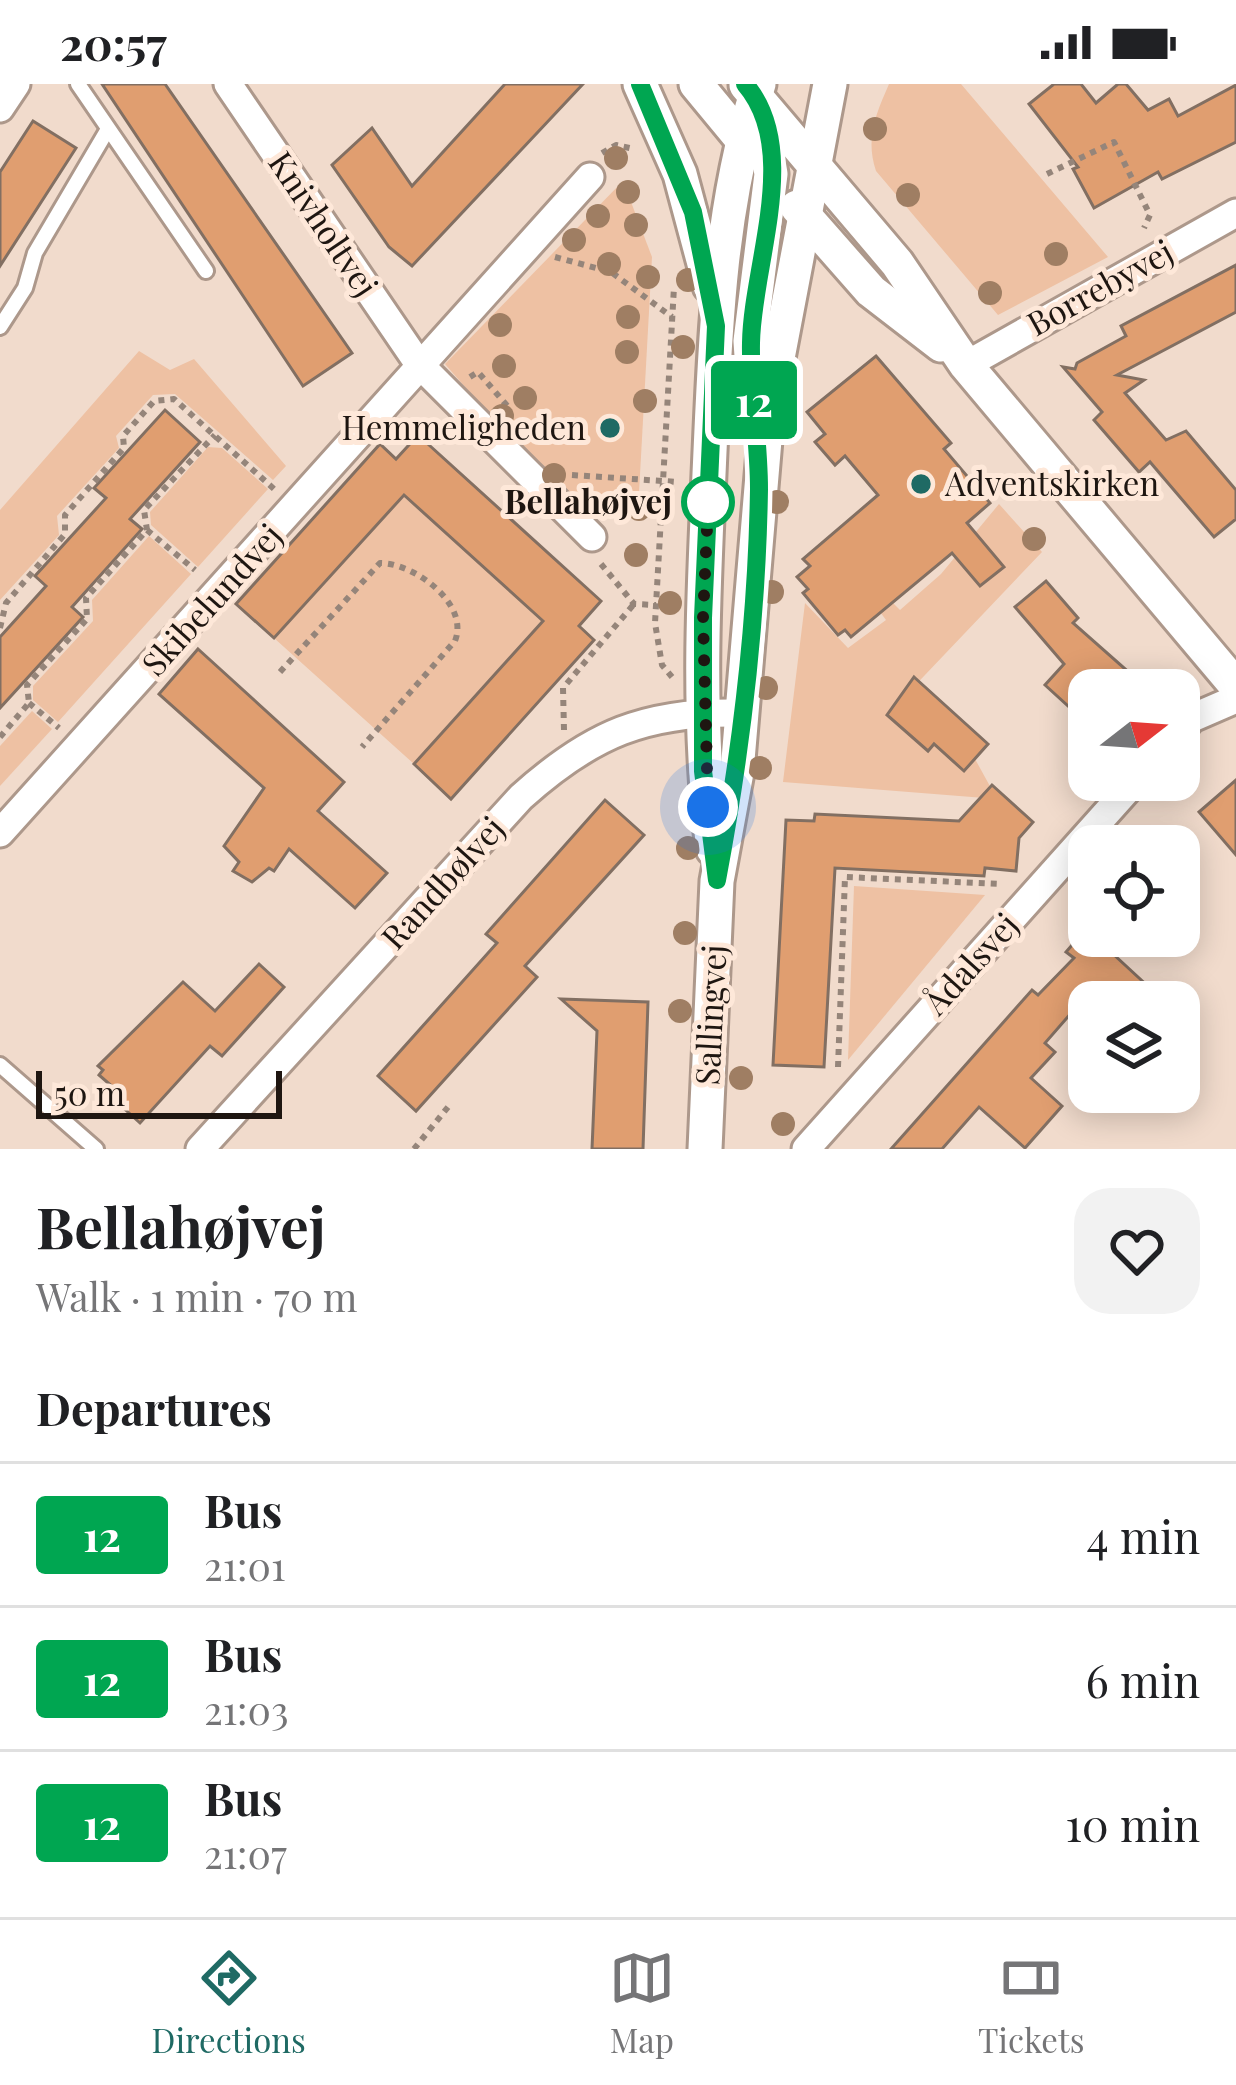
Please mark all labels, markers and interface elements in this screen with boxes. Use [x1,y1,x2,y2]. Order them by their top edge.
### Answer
text: 20:57 [60,12,167,72]
street label: Knivholtvej [260,142,389,304]
street label: Borrebyvej [1018,228,1180,344]
line badge: 12 [700,361,808,439]
text: 12 [735,372,773,428]
place label: Hemmeligheden [341,404,586,448]
marker: Hemmeligheden [597,415,623,441]
place label: Adventskirken [944,460,1159,504]
marker: Adventskirken [908,471,934,497]
marker: Bellahøjvej [683,477,733,527]
place label: Bellahøjvej [504,478,672,522]
street label: Skibelundvej [131,513,290,684]
north arrow [1068,669,1200,801]
map controls [1068,669,1200,1113]
your location [678,777,738,837]
street label: Randbølvej [370,806,513,957]
button: locate [1068,825,1200,957]
street label: Ådalsvej [912,903,1027,1023]
street label: Sallingvej [683,944,735,1086]
button: layers [1068,981,1200,1113]
scale bar [36,1065,282,1118]
text: 50 m [54,1070,125,1114]
text: Bellahøjvej [36,1187,326,1263]
button: heart [1074,1188,1200,1314]
text: Walk · 1 min · 70 m [36,1270,357,1322]
text: Departures [36,1377,272,1437]
text: Bus [204,1479,282,1539]
text: 4 min [1087,1505,1200,1565]
text: 12 [83,1507,121,1563]
text: 21:01 [204,1539,285,1591]
text: Bus [204,1623,282,1683]
text: 6 min [1086,1649,1200,1709]
text: 12 [83,1651,121,1707]
text: 21:03 [204,1683,288,1735]
text: Bus [204,1767,282,1827]
text: 10 min [1065,1793,1200,1853]
text: 12 [83,1795,121,1851]
text: 21:07 [204,1827,287,1879]
tab: Directions [152,1945,306,2061]
tab: Map [609,1945,675,2061]
tab: Tickets [978,1945,1084,2061]

